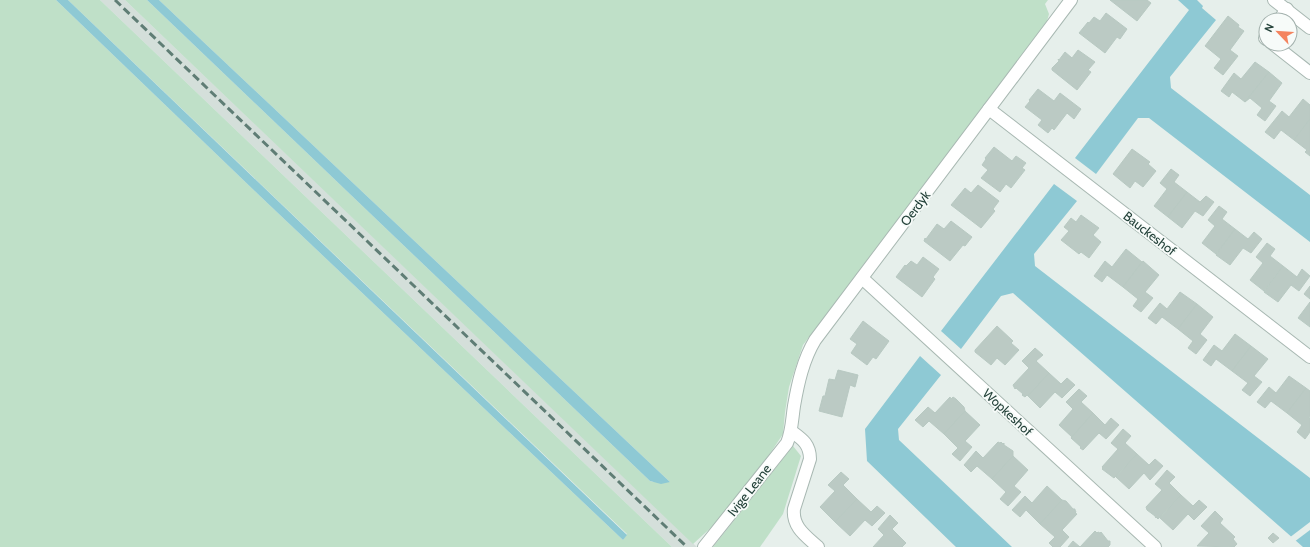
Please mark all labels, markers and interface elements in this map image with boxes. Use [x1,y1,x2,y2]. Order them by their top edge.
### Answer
north arrow [1258,12,1298,52]
text: N [1261,21,1277,34]
street label: Oerdyk [897,187,934,229]
street label: Bauckeshof [1120,207,1180,259]
street label: Wopkeshof [980,385,1037,440]
street label: Ivige Leane [724,461,774,519]

